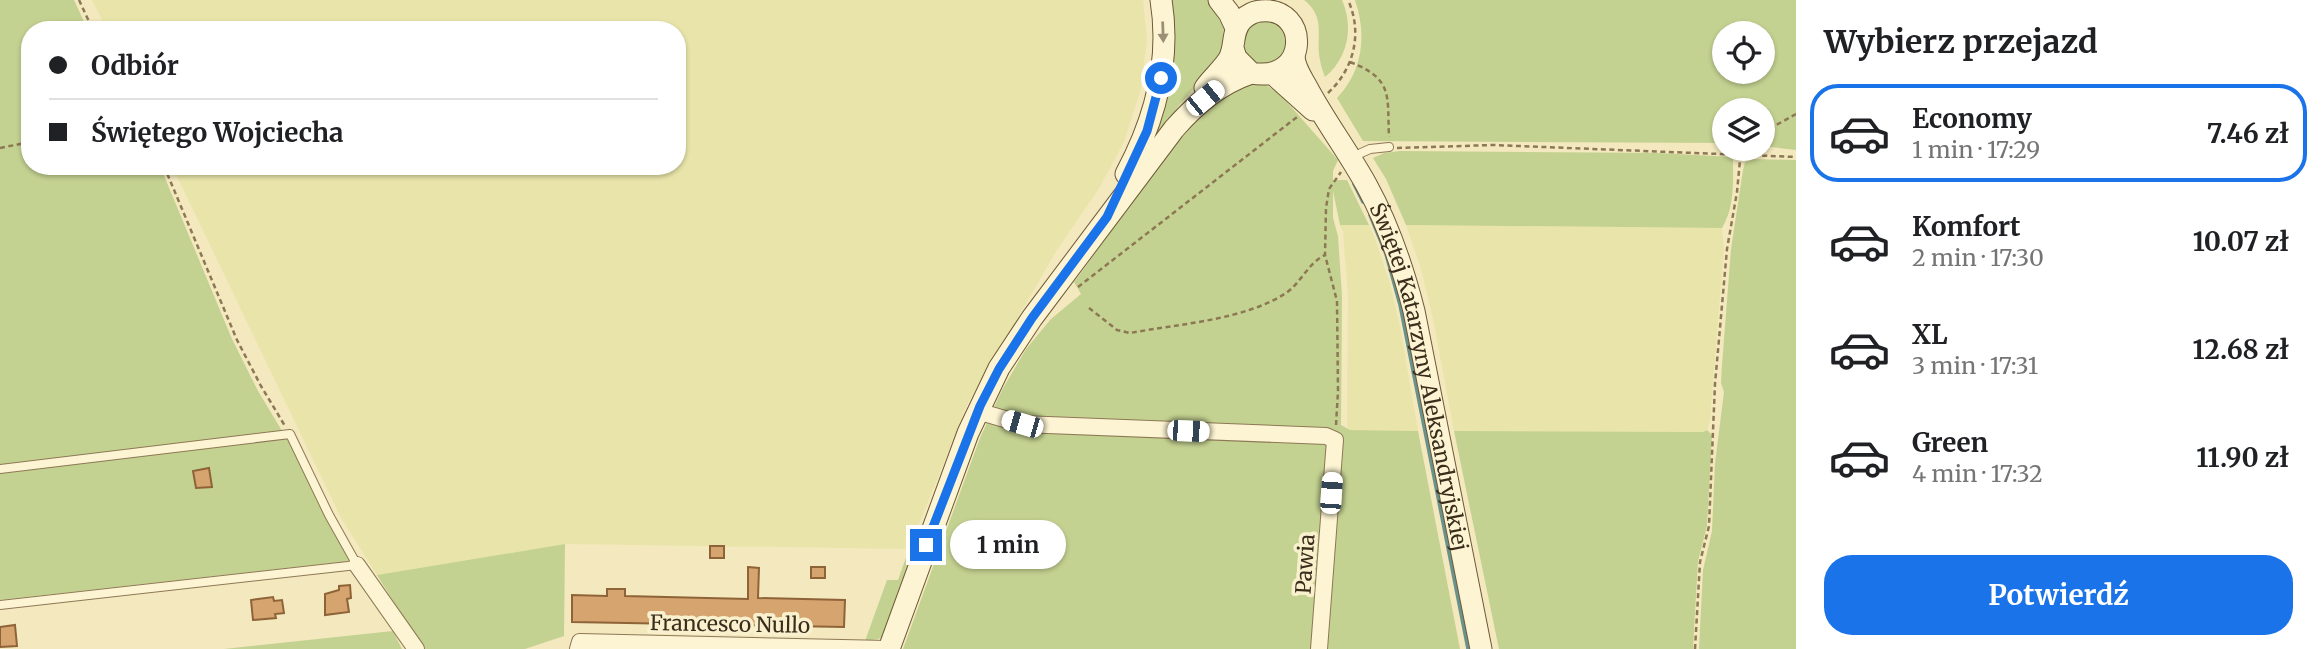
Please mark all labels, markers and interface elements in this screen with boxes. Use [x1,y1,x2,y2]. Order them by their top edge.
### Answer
one-way arrow [1158,21,1169,43]
map controls [1712,21,1775,161]
button: locate [1712,21,1775,84]
text: Wybierz przejazd [1824,22,2098,62]
text: Odbiór [91,49,179,82]
route start [1145,62,1177,94]
car [1183,77,1228,119]
button: layers [1712,98,1775,161]
icon: car [1828,102,1891,165]
text: Economy [1912,102,2032,135]
text: Świętego Wojciecha [91,116,344,149]
text: 7.46 zł [2207,117,2289,150]
text: 1 min · 17:29 [1912,135,2040,164]
street label: Świętej Katarzyny Aleksandryjskiej [1364,198,1475,553]
icon: car [1828,210,1891,273]
text: Komfort [1912,210,2021,243]
text: 10.07 zł [2193,225,2289,258]
text: 2 min · 17:30 [1912,243,2044,272]
icon: car [1828,318,1891,381]
text: XL [1912,318,1948,351]
text: 12.68 zł [2193,333,2289,366]
text: 3 min · 17:31 [1912,351,2038,380]
car [999,408,1046,440]
car [1167,420,1210,442]
icon: car [1828,426,1891,489]
text: Green [1912,426,1988,459]
text: 11.90 zł [2196,441,2289,474]
text: 4 min · 17:32 [1912,459,2043,488]
car [1320,471,1343,515]
callout: 1 min [950,520,1066,570]
route end [910,529,942,561]
text: 1 min [977,530,1039,559]
street label: Pawia [1289,533,1321,595]
button: Potwierdź [1824,555,2293,635]
street label: Francesco Nullo [650,609,810,639]

